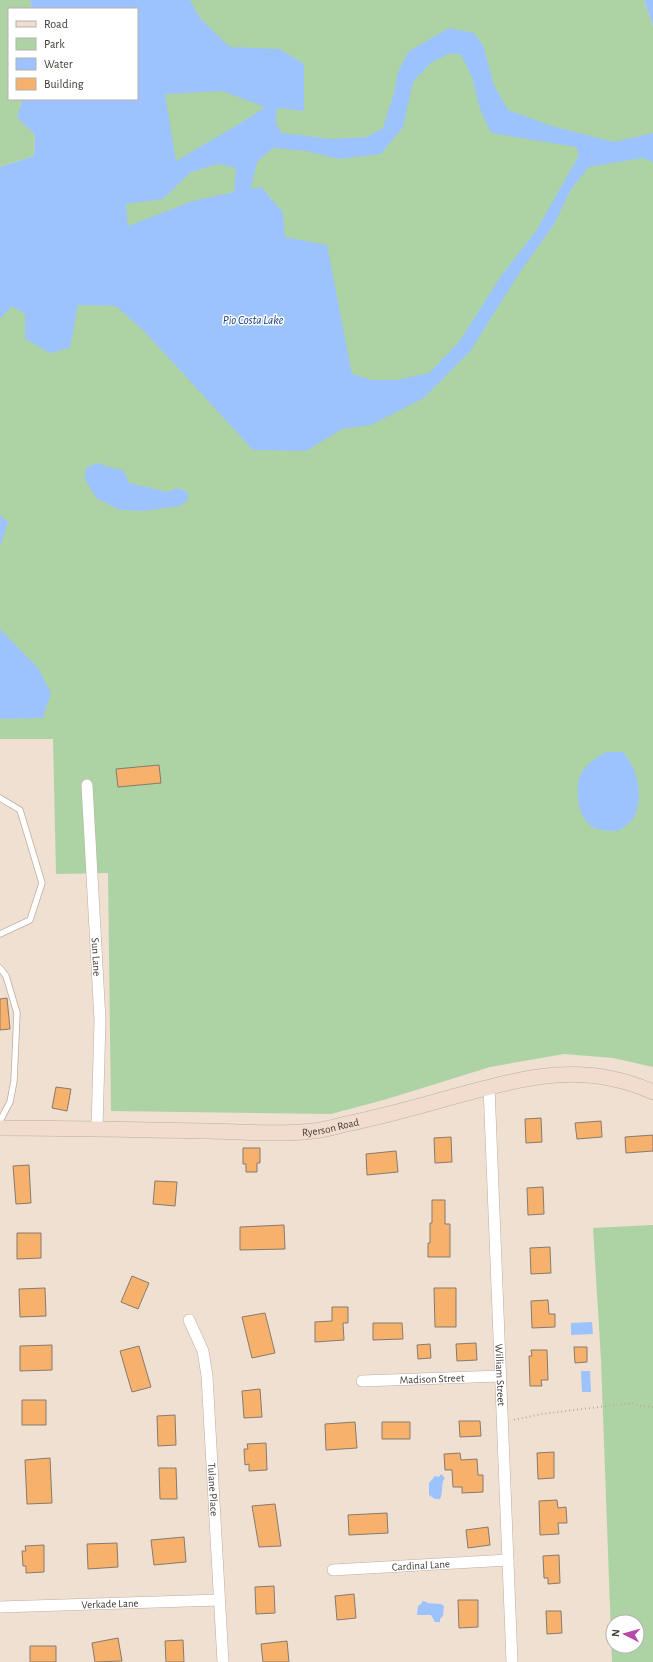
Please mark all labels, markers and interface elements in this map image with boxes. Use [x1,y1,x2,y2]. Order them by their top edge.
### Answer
legend [8,8,138,100]
text: Road [44,18,68,30]
text: Park [44,38,65,50]
text: Water [44,58,73,70]
text: Building [44,78,84,90]
water label: Pio Costa Lake [223,314,284,326]
street label: Sun Lane [90,937,103,976]
street label: Ryerson Road [302,1116,360,1138]
street label: William Street [494,1343,507,1407]
street label: Madison Street [399,1372,465,1385]
street label: Tulane Place [206,1463,220,1516]
street label: Cardinal Lane [391,1558,450,1572]
street label: Verkade Lane [81,1597,139,1610]
north arrow [605,1614,645,1654]
text: N [610,1629,621,1637]

